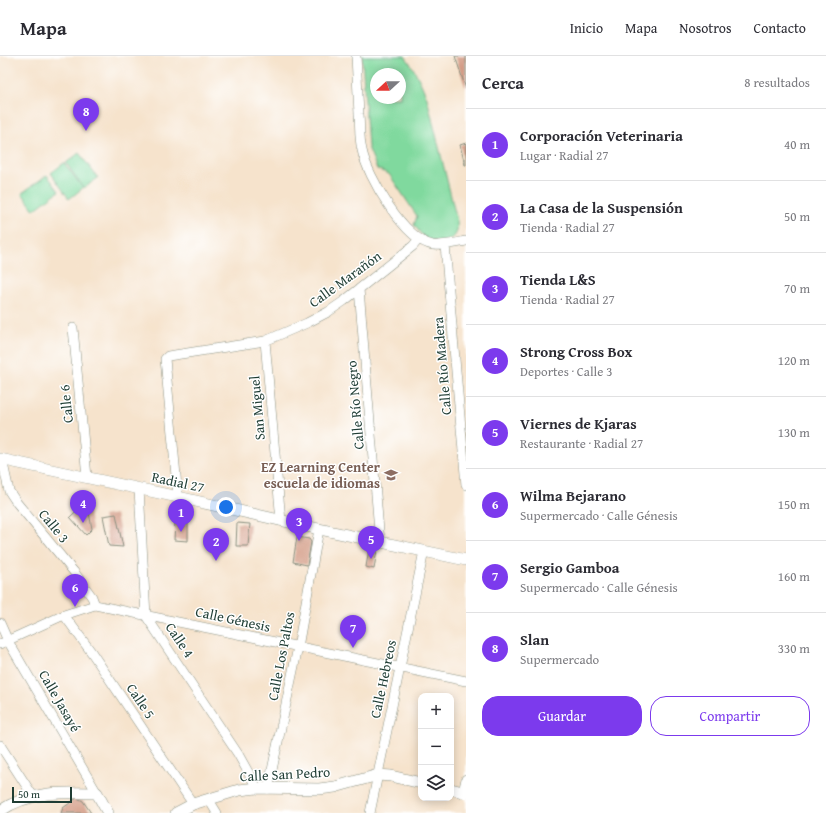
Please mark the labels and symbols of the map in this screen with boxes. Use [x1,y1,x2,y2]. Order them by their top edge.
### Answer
north arrow [370,68,406,104]
pin: 8 [73,98,99,131]
street label: Calle Marañón [305,246,385,312]
street label: Calle Río Madera [428,316,456,416]
street label: Calle Río Negro [341,360,369,450]
street label: San Miguel [244,375,270,441]
street label: Calle 6 [54,384,78,424]
place label: EZ Learning Center escuela de idiomas [261,457,381,493]
street label: Radial 27 [150,467,206,497]
school or university icon: EZ Learning Center escuela de idiomas [383,467,399,483]
pin: 4 [70,490,96,523]
your location [216,497,236,517]
pin: 1 [168,499,194,532]
street label: Calle 3 [34,505,74,547]
pin: 3 [286,508,312,541]
pin: 5 [358,526,384,559]
pin: 2 [203,528,229,561]
pin: 6 [62,574,88,607]
street label: Calle Génesis [194,601,272,637]
street label: Calle Los Paltos [263,610,299,702]
pin: 7 [340,615,366,648]
street label: Calle 4 [161,618,199,662]
street label: Calle Hebreos [365,638,401,720]
street label: Calle Jasayé [34,666,86,736]
street label: Calle 5 [122,679,160,723]
street label: Calle San Pedro [239,762,331,786]
scale bar [12,785,72,804]

